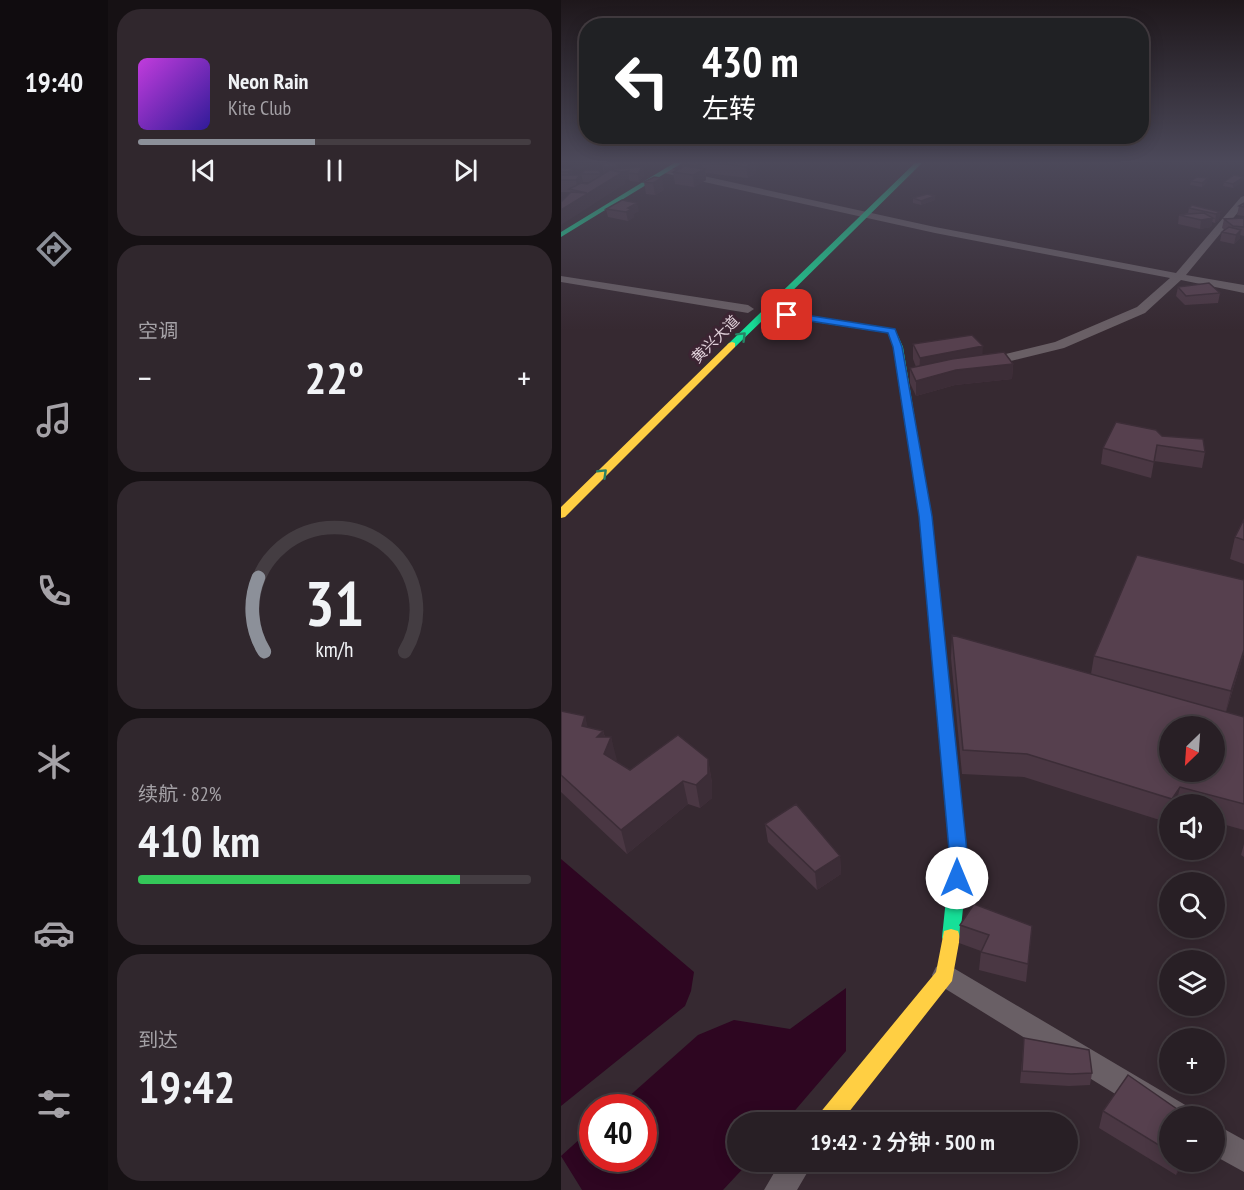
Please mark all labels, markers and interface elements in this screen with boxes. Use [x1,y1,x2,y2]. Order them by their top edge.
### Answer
text: 430 m [702,34,799,89]
icon: left [603,42,681,120]
text: 19:40 [25,65,83,99]
text: Neon Rain [228,67,308,95]
text: 左转 [702,91,756,125]
text: Kite Club [228,95,291,121]
icon: previous [187,154,220,187]
icon: pause [318,154,351,187]
icon: next [449,154,482,187]
icon: directions [33,228,75,270]
pin [761,289,812,340]
icon: arrive [770,298,803,331]
street label: 黄兴大道 [687,311,743,367]
text: 空调 [138,318,178,344]
one-way arrow [734,332,745,343]
text: 22° [305,348,364,406]
text: − [138,356,152,399]
text: + [517,356,531,399]
icon: music [33,399,75,441]
one-way arrow [595,469,606,480]
text: 31 [305,562,364,643]
icon: phone [33,570,75,612]
text: km/h [315,635,354,663]
north arrow [1159,716,1225,782]
map controls [1159,716,1225,1172]
icon: climate [33,741,75,783]
text: 续航 · 82% [138,781,221,807]
button: sound [1159,794,1225,860]
text: 410 km [138,811,260,869]
position arrow [925,846,989,910]
button: search [1159,872,1225,938]
icon: car [33,912,75,954]
button: layers [1159,950,1225,1016]
text: 到达 [138,1027,178,1053]
button: + [1159,1028,1225,1094]
text: 19:42 [138,1057,235,1115]
icon: filters [33,1083,75,1125]
speed limit sign: 40 [579,1094,657,1172]
button: − [1159,1106,1225,1172]
text: 19:42 · 2 分钟 · 500 m [810,1128,995,1156]

